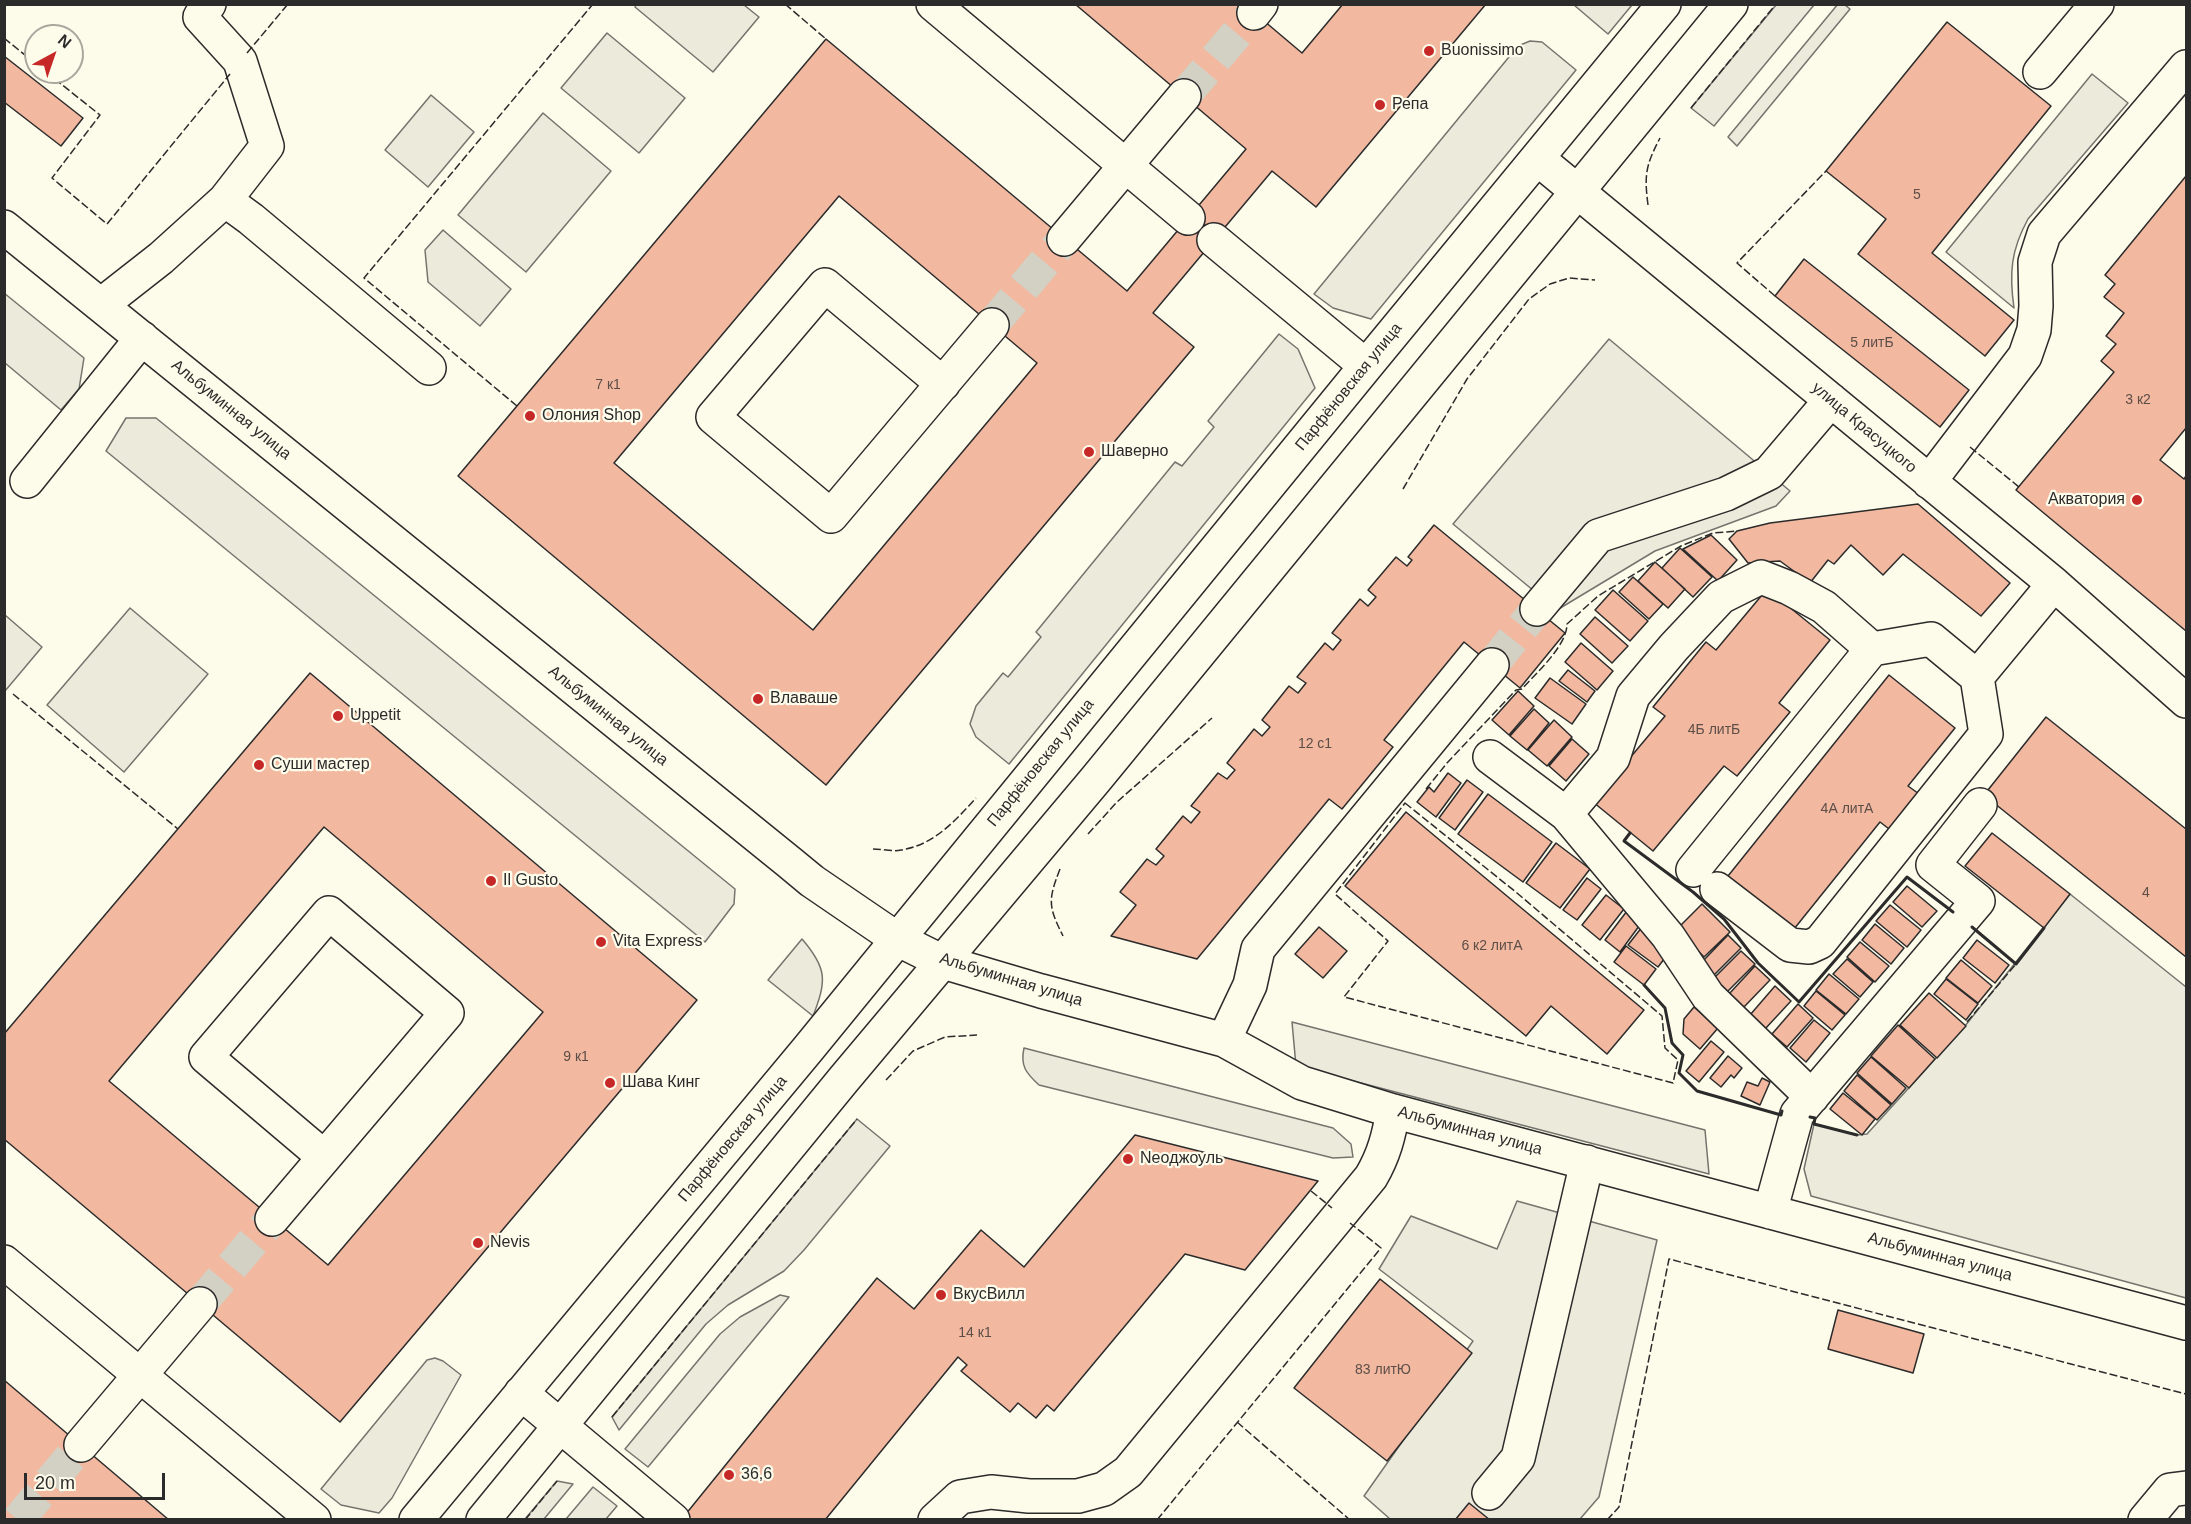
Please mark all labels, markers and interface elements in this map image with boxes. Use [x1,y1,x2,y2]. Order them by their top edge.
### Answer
north arrow [24,24,84,84]
text: N [55,31,74,52]
place label: Buonissimo [1441,41,1524,61]
marker: Buonissimo [1422,44,1436,58]
place label: Репа [1392,95,1428,115]
marker: Репа [1373,98,1387,112]
house number: 5 [1913,187,1921,203]
street label: Парфёновская улица [1292,319,1406,455]
house number: 5 литБ [1850,335,1894,351]
street label: Альбуминная улица [167,356,295,464]
house number: 7 к1 [595,377,621,393]
street label: улица Красуцкого [1808,378,1920,478]
house number: 3 к2 [2125,392,2151,408]
place label: Олония Shop [542,406,641,426]
marker: Олония Shop [523,409,537,423]
place label: Шаверно [1101,442,1168,462]
marker: Шаверно [1082,445,1096,459]
place label: Акватория [2048,490,2125,510]
marker: Акватория [2130,493,2144,507]
street label: Альбуминная улица [544,662,672,770]
place label: Влаваше [770,689,838,709]
marker: Влаваше [751,692,765,706]
street label: Парфёновская улица [984,695,1098,831]
place label: Uppetit [350,706,401,726]
marker: Uppetit [331,709,345,723]
house number: 4Б литБ [1688,722,1740,738]
house number: 12 с1 [1298,736,1332,752]
place label: Суши мастер [271,755,370,775]
marker: Суши мастер [252,758,266,772]
house number: 4А литА [1821,801,1873,817]
place label: Il Gusto [503,871,558,891]
marker: Il Gusto [484,874,498,888]
house number: 4 [2142,885,2150,901]
place label: Vita Express [613,932,703,952]
marker: Vita Express [594,935,608,949]
house number: 6 к2 литА [1461,938,1523,954]
street label: Альбуминная улица [937,949,1085,1011]
house number: 9 к1 [563,1049,589,1065]
street label: Парфёновская улица [675,1072,791,1206]
place label: Шава Кинг [622,1073,700,1093]
marker: Шава Кинг [603,1076,617,1090]
street label: Альбуминная улица [1396,1102,1544,1160]
place label: Neoджоуль [1140,1149,1223,1169]
marker: Neoджоуль [1121,1152,1135,1166]
street label: Альбуминная улица [1866,1228,2014,1286]
place label: Nevis [490,1233,530,1253]
marker: Nevis [471,1236,485,1250]
place label: ВкусВилл [953,1285,1025,1305]
marker: ВкусВилл [934,1288,948,1302]
house number: 14 к1 [958,1325,992,1341]
house number: 83 литЮ [1355,1362,1411,1378]
scale bar [27,1461,168,1499]
place label: 36,6 [741,1465,772,1485]
marker: 36,6 [722,1468,736,1482]
text: 20 m [35,1473,75,1493]

